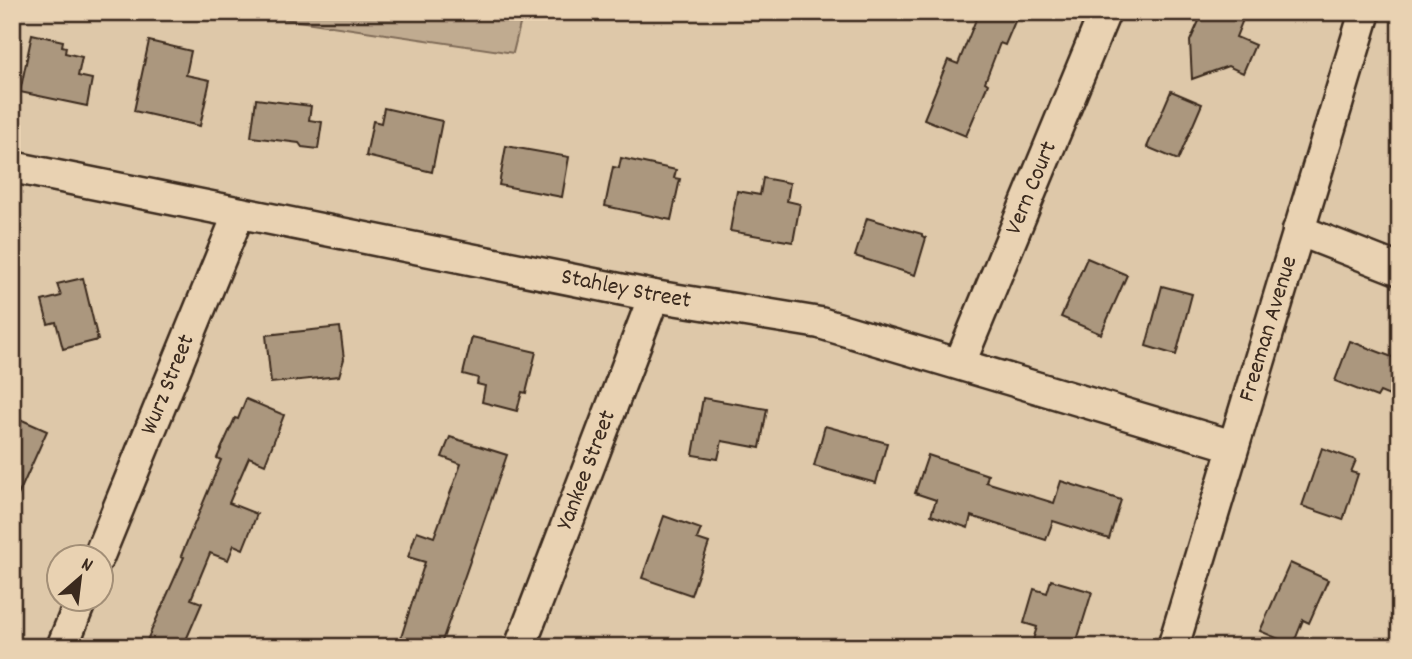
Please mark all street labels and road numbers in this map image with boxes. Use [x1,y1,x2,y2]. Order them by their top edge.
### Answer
street label: Vern Court [998,136,1067,240]
street label: Freeman Avenue [1231,252,1307,406]
street label: Stahley Street [558,261,693,319]
street label: Wurz Street [133,329,205,440]
street label: Yankee Street [549,405,626,535]

